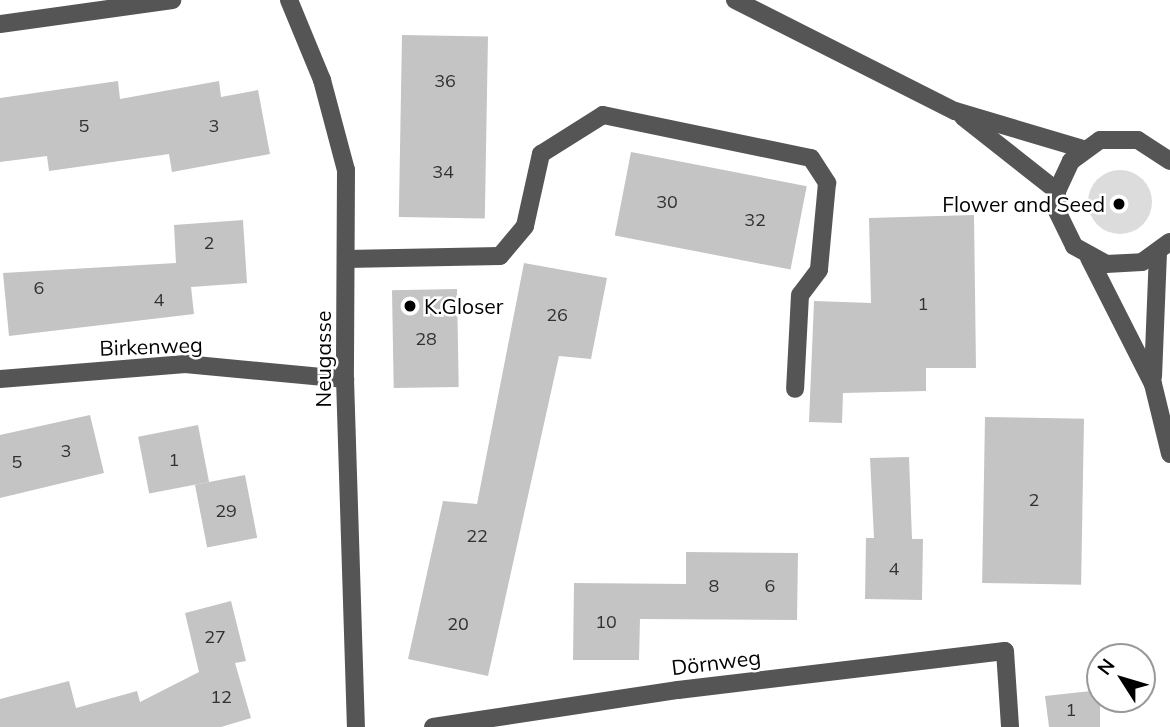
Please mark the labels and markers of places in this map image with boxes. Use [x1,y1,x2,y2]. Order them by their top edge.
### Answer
place label: Flower and Seed [942,191,1105,217]
marker: Flower and Seed [1111,196,1127,212]
place label: K.Gloser [424,293,503,319]
marker: K.Gloser [402,298,418,314]

